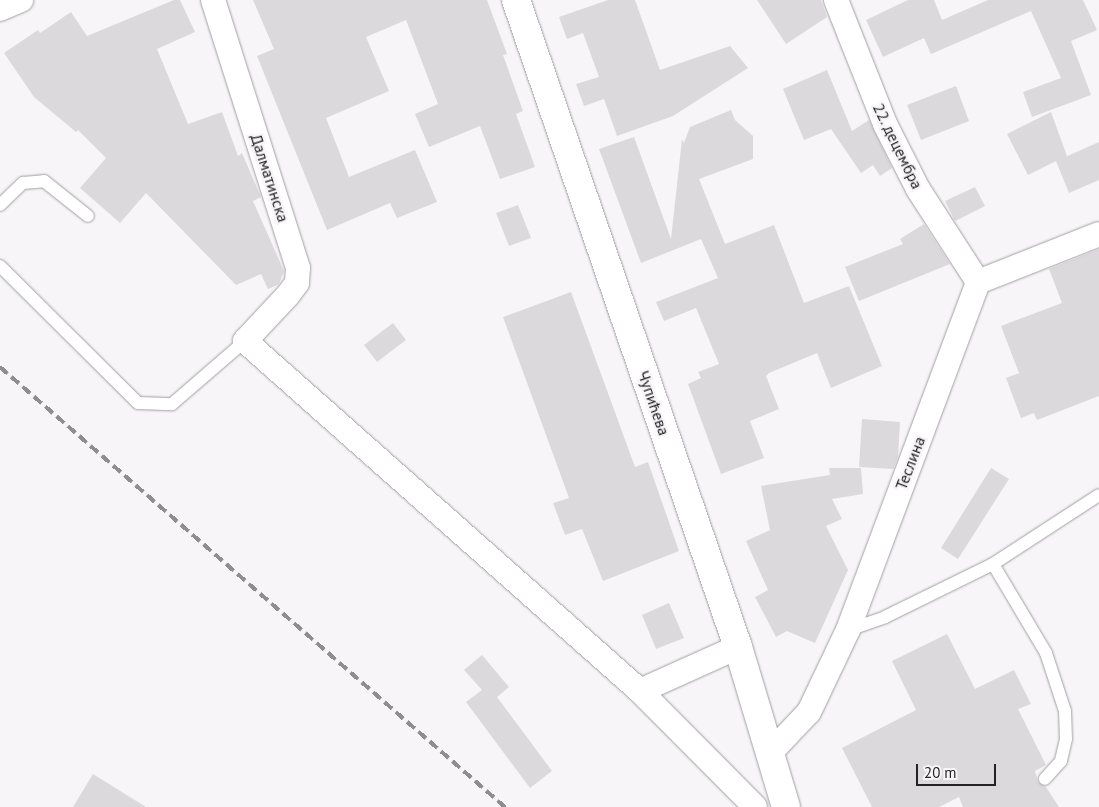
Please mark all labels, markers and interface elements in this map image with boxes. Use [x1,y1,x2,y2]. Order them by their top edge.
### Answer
street label: 22. децембра [869,99,927,193]
street label: Далматинска [247,132,293,224]
street label: Чупићева [634,368,674,438]
street label: Теслина [891,434,929,492]
scale bar [919,754,999,786]
text: 20 m [924,763,957,782]

